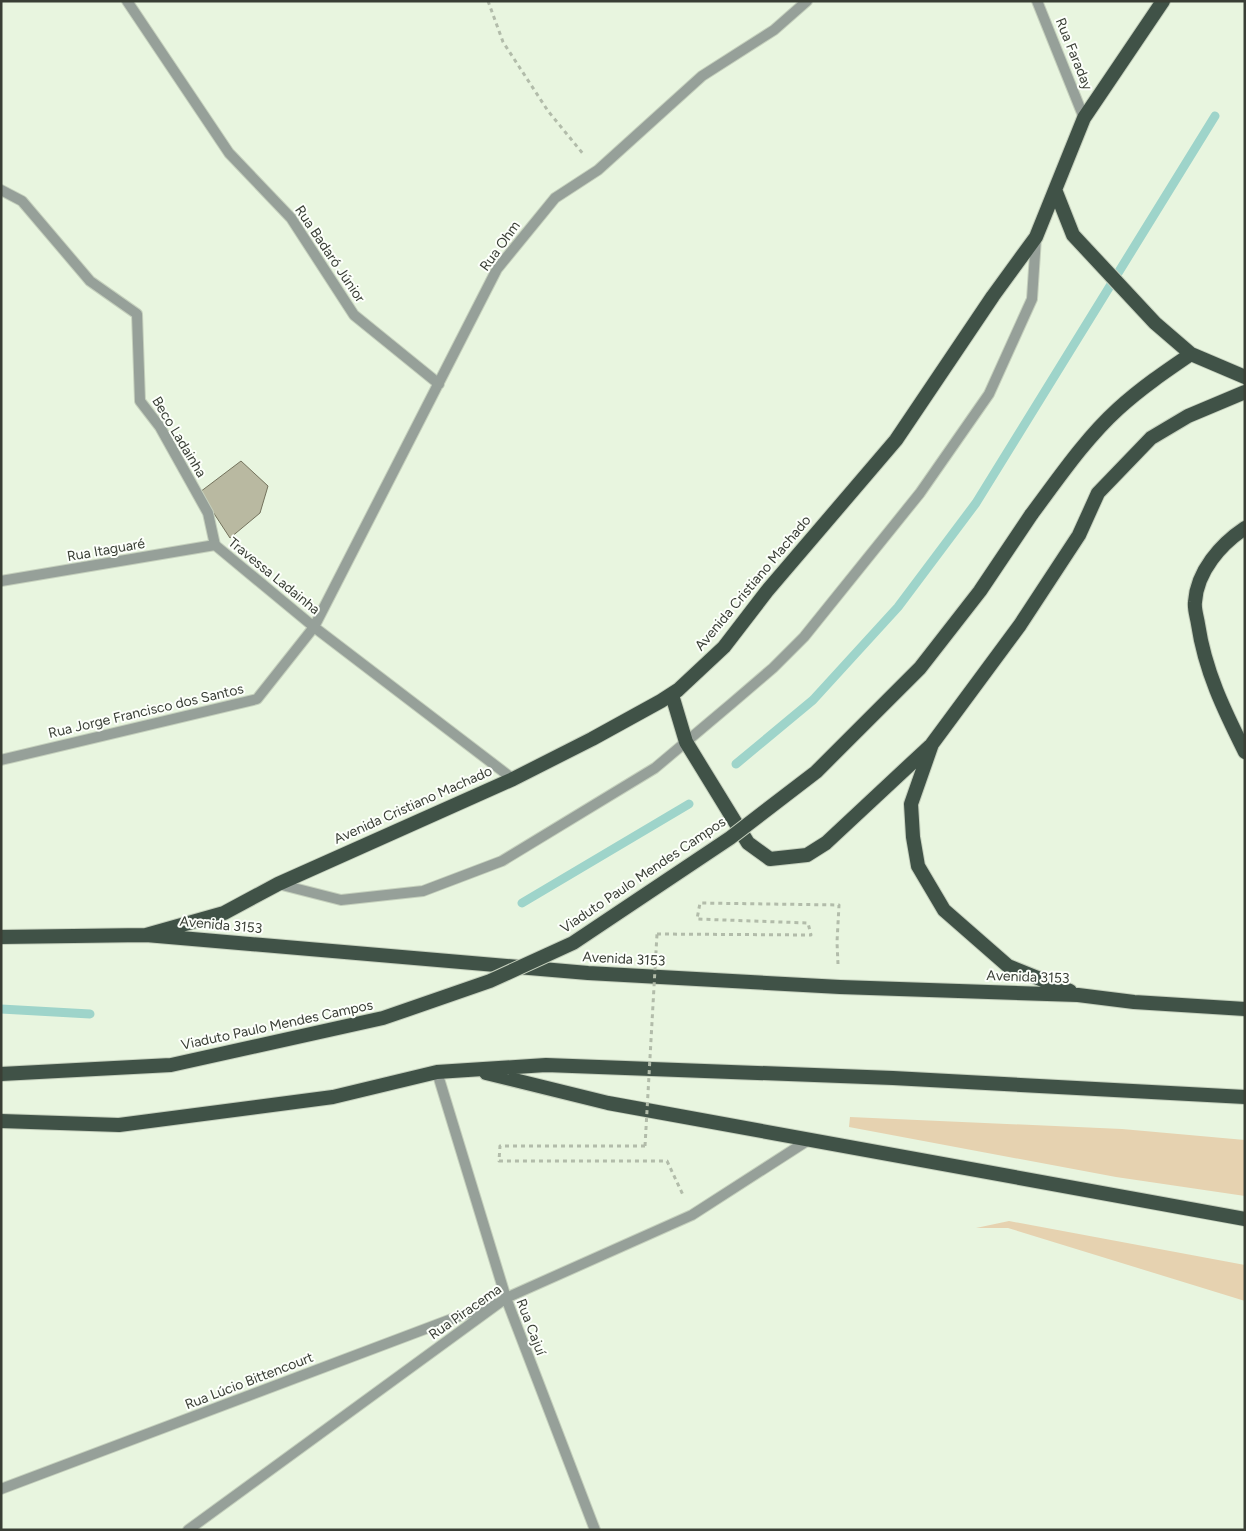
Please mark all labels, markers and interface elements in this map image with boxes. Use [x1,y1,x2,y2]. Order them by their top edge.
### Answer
street label: Rua Faraday [1052,15,1096,93]
street label: Rua Badaró Júnior [291,202,369,306]
street label: Rua Ohm [476,218,524,274]
street label: Beco Ladainha [148,394,210,480]
street label: Avenida Cristiano Machado [691,512,815,654]
street label: Travessa Ladainha [225,534,323,618]
street label: Rua Itaguaré [66,535,147,565]
street label: Rua Jorge Francisco dos Santos [47,680,245,742]
street label: Avenida Cristiano Machado [331,762,495,848]
street label: Viaduto Paulo Mendes Campos [557,813,729,937]
street label: Avenida 3153 [179,913,263,937]
street label: Avenida 3153 [582,948,666,970]
street label: Avenida 3153 [986,967,1070,987]
street label: Viaduto Paulo Mendes Campos [180,996,374,1054]
street label: Rua Piracema [425,1281,505,1343]
street label: Rua Cajuí [512,1296,550,1358]
street label: Rua Lúcio Bittencourt [182,1349,316,1413]

